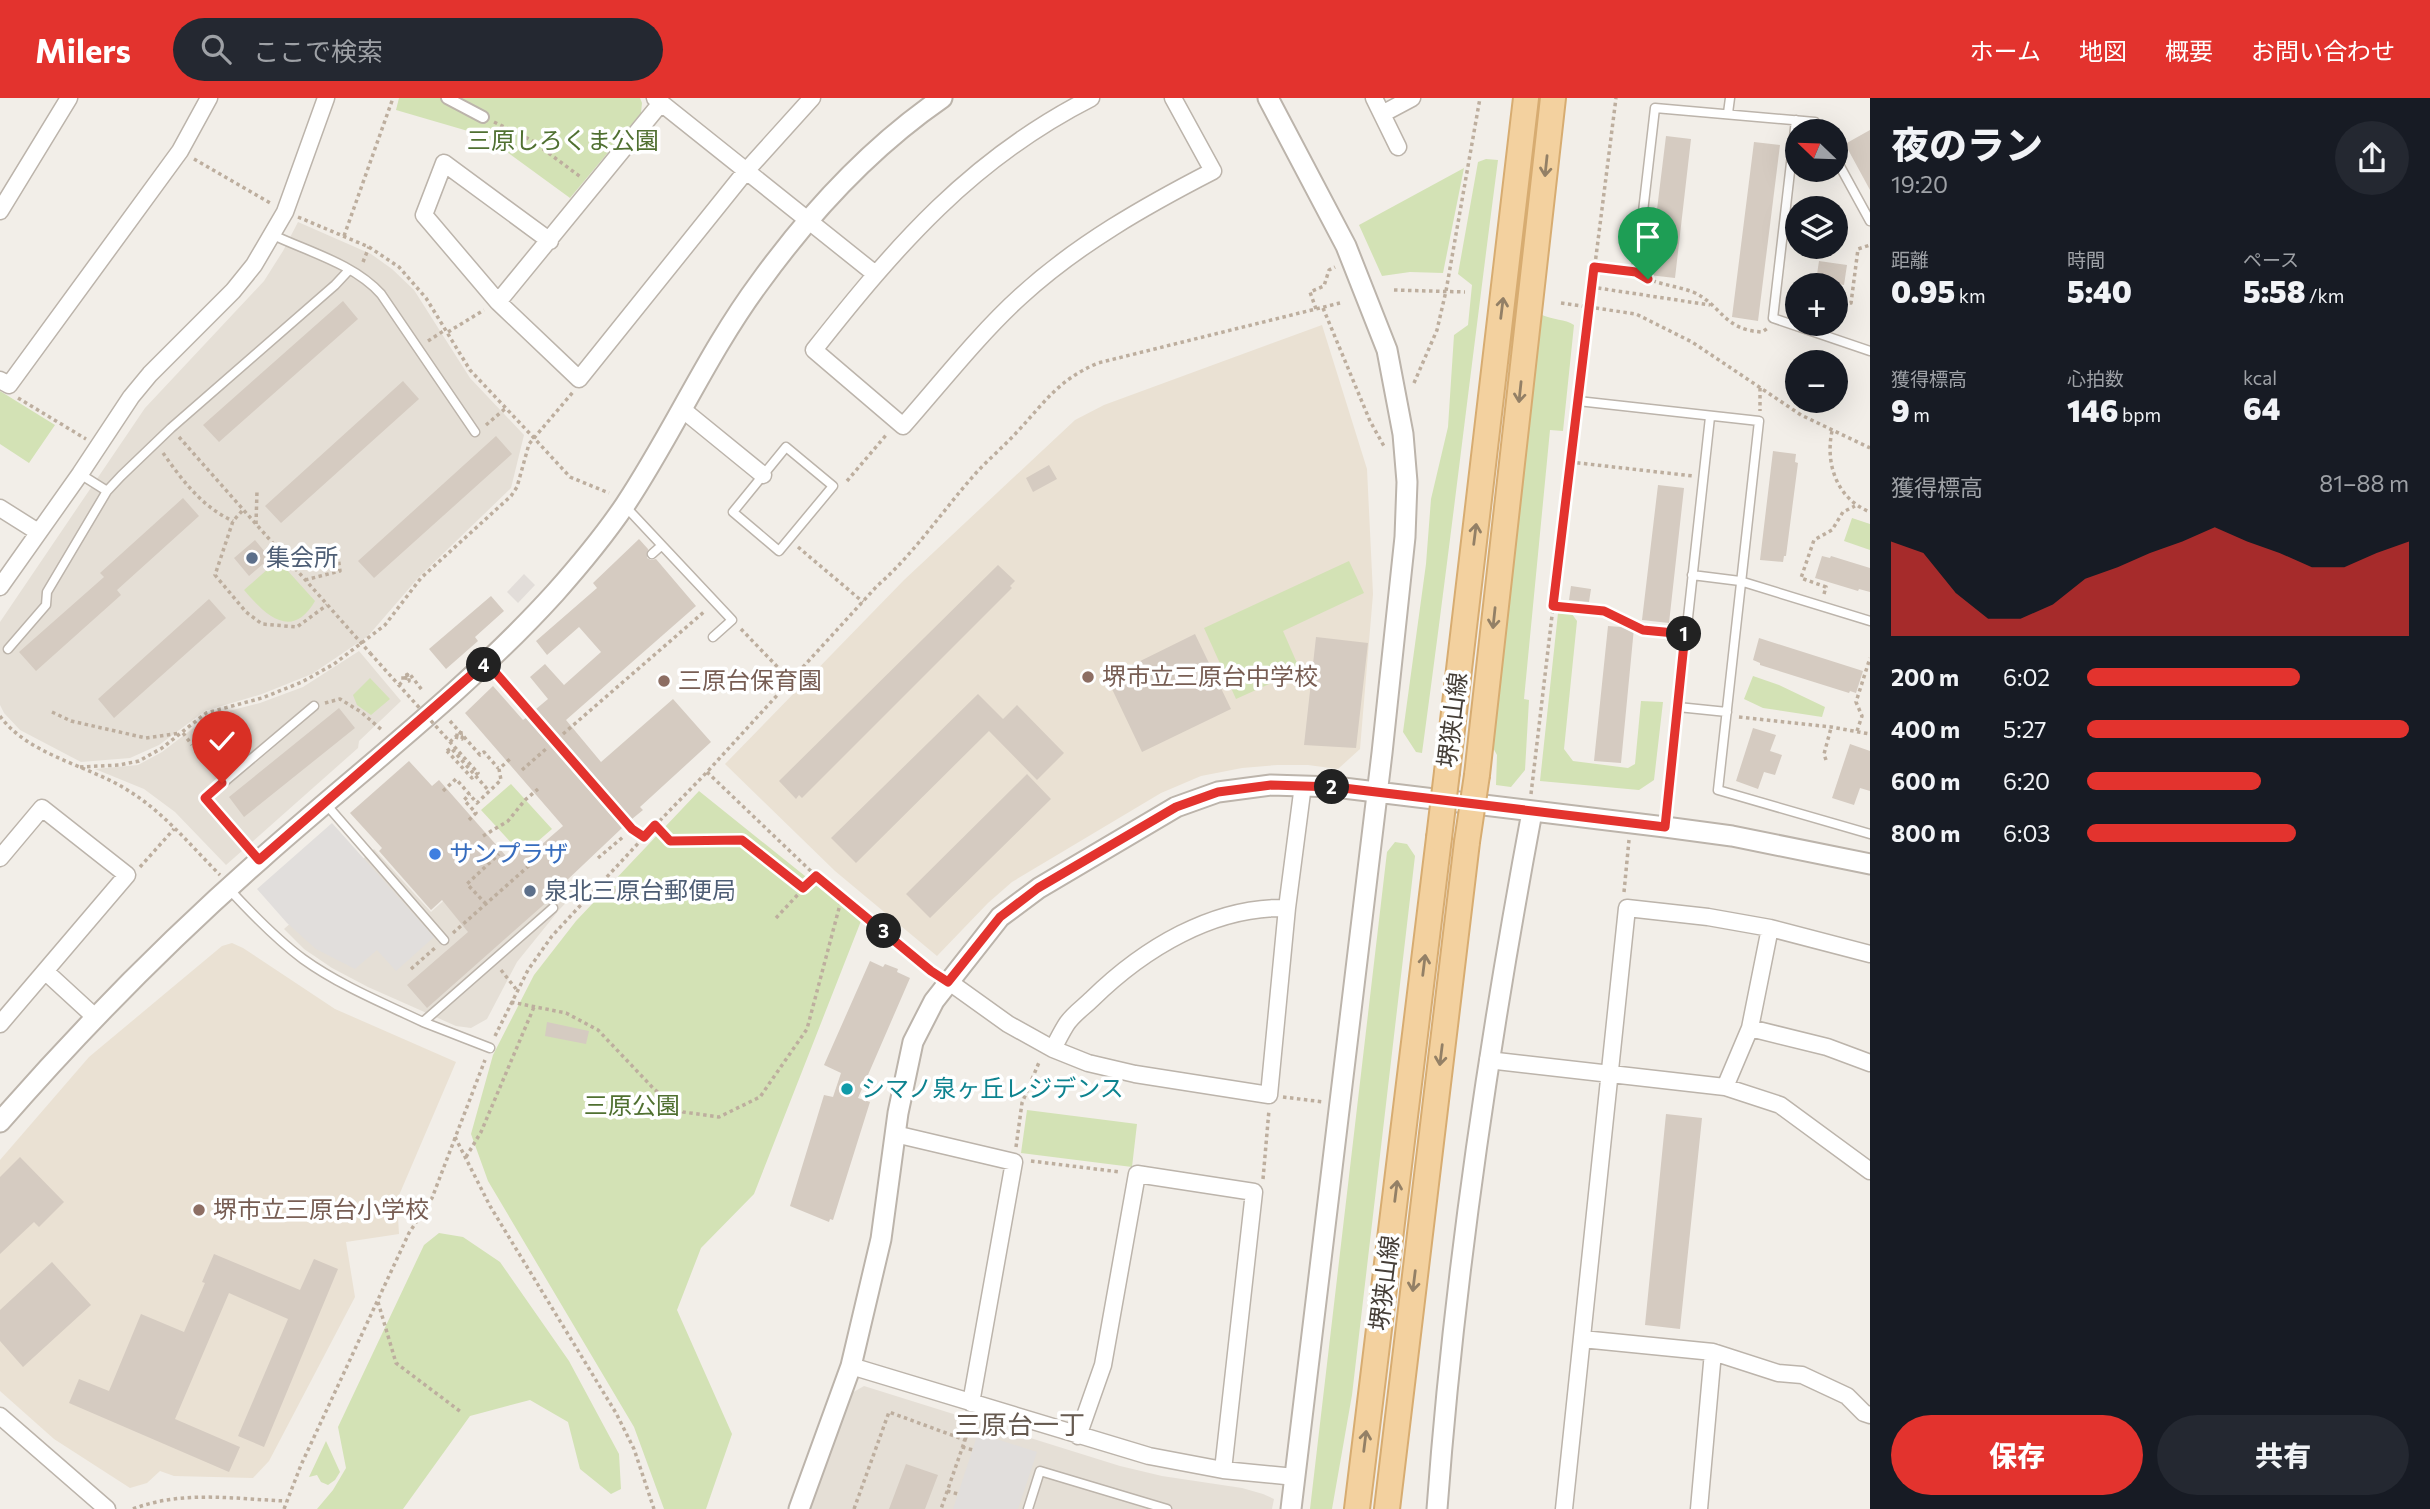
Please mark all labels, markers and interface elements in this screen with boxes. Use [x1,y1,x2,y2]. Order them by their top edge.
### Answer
search box [173,18,663,81]
text: Milers [35,29,131,70]
icon: search [197,30,235,68]
text: ここで検索 [253,35,383,66]
text: ホーム [1970,36,2041,65]
text: 地図 [2079,36,2127,65]
text: 概要 [2165,36,2213,65]
text: お問い合わせ [2251,36,2395,65]
north arrow [1785,119,1848,182]
map controls [1785,119,1848,413]
text: 夜のラン [1891,120,2043,167]
button: share [2335,121,2409,195]
park label: 三原しろくま公園 [467,125,659,154]
one-way arrow [1539,154,1552,177]
text: 19:20 [1891,170,1948,198]
button: layers [1785,196,1848,259]
pin [1618,207,1678,279]
icon: arrive [1629,218,1667,256]
text: 距離 [1891,248,1929,271]
text: 時間 [2067,248,2105,271]
text: ペース [2243,248,2299,271]
text: 0.95 [1891,272,1955,309]
text: 5:40 [2067,272,2132,309]
text: 5:58 [2243,272,2305,309]
button: + [1785,273,1848,336]
text: km [1955,284,1986,307]
text: /km [2305,284,2344,307]
one-way arrow [1495,297,1508,320]
button: − [1785,350,1848,413]
text: kcal [2243,366,2277,389]
text: 獲得標高 [1891,367,1967,390]
text: 心拍数 [2067,367,2124,390]
one-way arrow [1513,380,1526,403]
text: 64 [2243,389,2280,426]
text: 9 [1891,391,1910,428]
text: 146 [2067,391,2118,428]
text: m [1910,403,1930,426]
text: bpm [2118,403,2161,426]
text: 81–88 m [2319,469,2409,497]
text: 獲得標高 [1891,473,1983,501]
one-way arrow [1469,523,1482,546]
place label: 集会所 [266,542,338,571]
marker: 集会所 [244,550,260,566]
one-way arrow [1488,606,1501,629]
pin: 1 [1666,616,1702,652]
text: 1 [1679,622,1688,645]
pin: 4 [466,648,502,682]
text: 4 [478,653,489,676]
place label: 堺市立三原台中学校 [1102,661,1318,690]
text: 200 m [1891,663,1959,691]
text: 6:02 [2003,663,2050,691]
place label: 三原台保育園 [678,665,822,694]
marker: 堺市立三原台中学校 [1080,669,1096,685]
street label: 堺狭山線 [1431,670,1472,769]
marker: 三原台保育園 [656,673,672,689]
pin [192,711,252,783]
text: 400 m [1891,715,1960,743]
text: 5:27 [2003,715,2046,743]
icon: check [203,722,241,760]
text: 600 m [1891,767,1960,795]
text: 6:20 [2003,767,2050,795]
pin: 2 [1314,770,1350,804]
text: 2 [1326,775,1337,798]
text: 800 m [1891,819,1960,847]
text: 6:03 [2003,819,2050,847]
place label: サンプラザ [449,838,568,867]
marker: サンプラザ [427,846,443,862]
place label: 泉北三原台郵便局 [544,875,736,904]
marker: 泉北三原台郵便局 [522,883,538,899]
pin: 3 [866,914,902,948]
text: 3 [878,919,889,942]
one-way arrow [1417,954,1430,977]
one-way arrow [1435,1044,1448,1066]
place label: シマノ泉ヶ丘レジデンス [861,1073,1124,1102]
marker: シマノ泉ヶ丘レジデンス [839,1081,855,1097]
park label: 三原公園 [584,1090,680,1119]
one-way arrow [1389,1180,1402,1203]
place label: 堺市立三原台小学校 [213,1194,429,1223]
marker: 堺市立三原台小学校 [191,1202,207,1218]
street label: 堺狭山線 [1363,1233,1404,1332]
one-way arrow [1408,1269,1421,1292]
district label: 三原台一丁 [955,1408,1085,1439]
button: 保存 [1891,1415,2143,1495]
button: 共有 [2157,1415,2409,1495]
one-way arrow [1359,1430,1372,1453]

